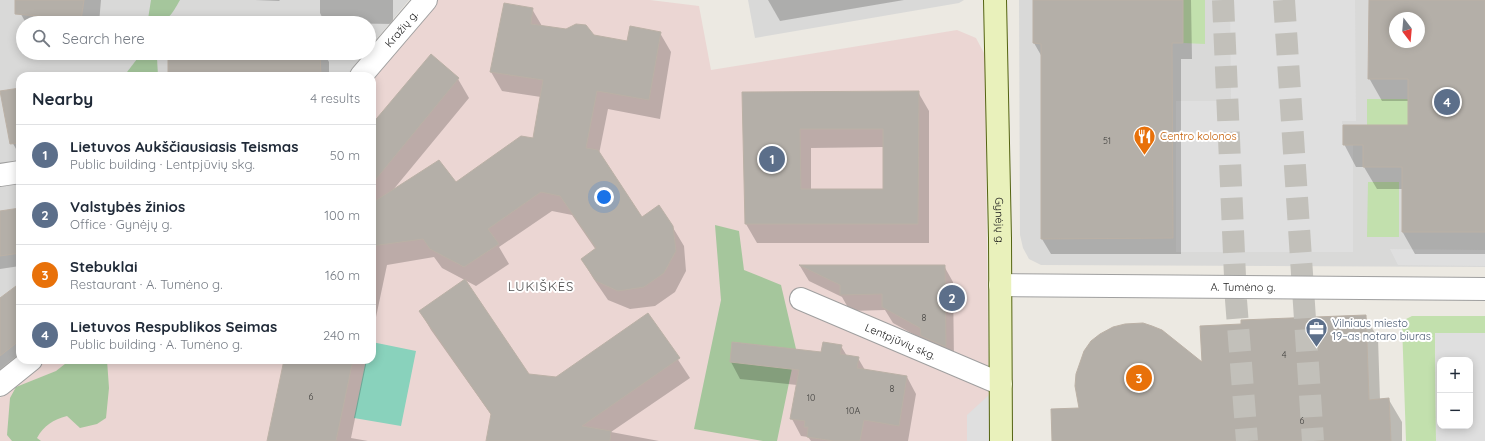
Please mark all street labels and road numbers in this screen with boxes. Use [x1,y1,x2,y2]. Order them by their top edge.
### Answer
street label: Kražių g. [382,8,421,50]
street label: Gynėjų g. [992,197,1007,245]
street label: A. Tumėno g. [1210,280,1276,294]
street label: Lentpjūvių skg. [863,320,938,362]

